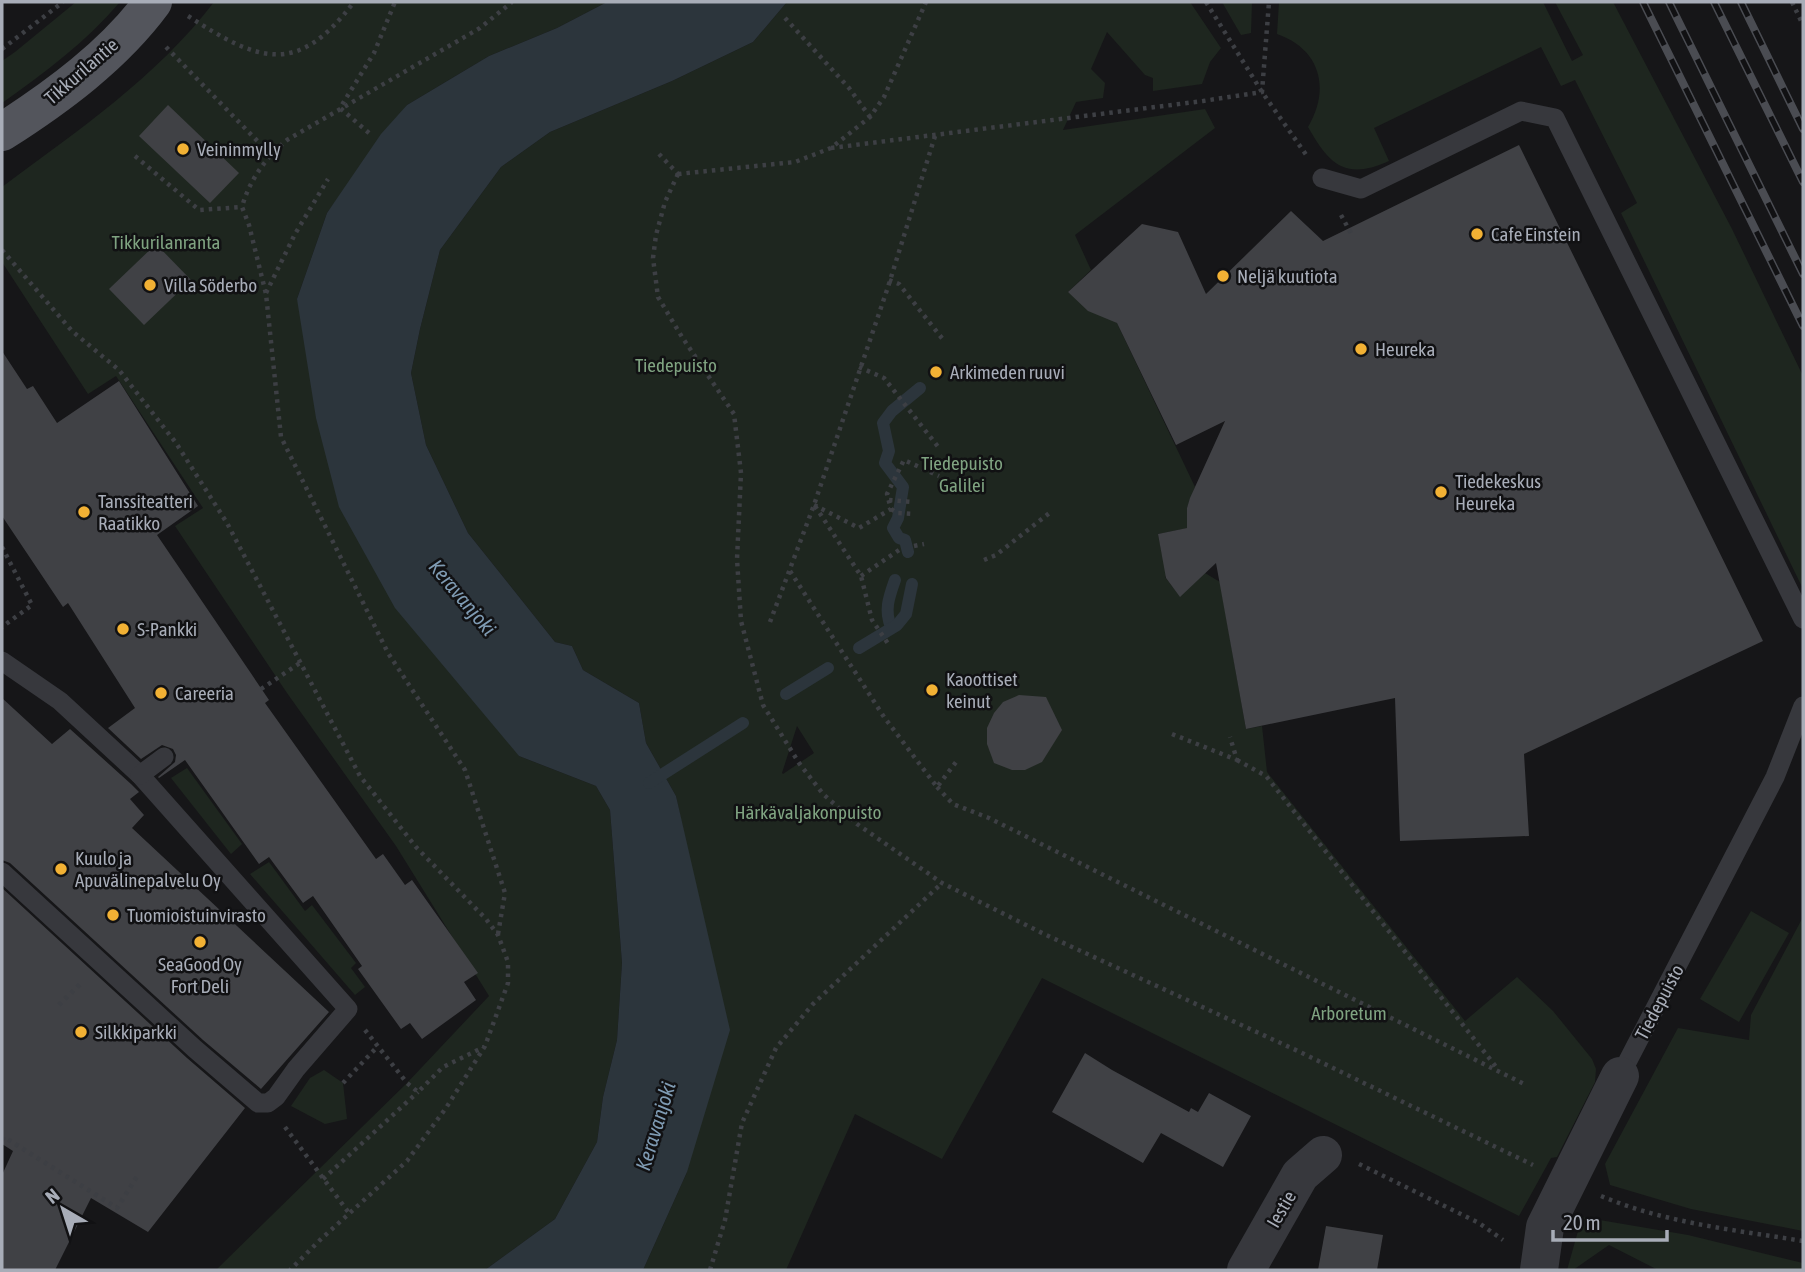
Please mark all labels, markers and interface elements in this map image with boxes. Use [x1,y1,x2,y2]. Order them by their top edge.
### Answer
street label: Tikkurilantie [40,33,122,109]
place label: Veininmylly [197,138,281,160]
marker: Veininmylly [175,141,191,157]
place label: Cafe Einstein [1491,223,1581,245]
marker: Cafe Einstein [1469,226,1485,242]
park label: Tikkurilanranta [112,231,220,253]
place label: Neljä kuutiota [1237,265,1337,287]
marker: Neljä kuutiota [1215,268,1231,284]
place label: Villa Söderbo [164,274,257,296]
marker: Villa Söderbo [142,277,158,293]
place label: Heureka [1375,338,1435,360]
marker: Heureka [1353,341,1369,357]
park label: Tiedepuisto [635,354,717,376]
place label: Arkimeden ruuvi [950,361,1065,383]
marker: Arkimeden ruuvi [928,364,944,380]
park label: Tiedepuisto Galilei [921,452,1003,496]
place label: Tiedekeskus Heureka [1455,470,1541,514]
marker: Tiedekeskus Heureka [1433,484,1449,500]
place label: Tanssiteatteri Raatikko [98,490,193,534]
marker: Tanssiteatteri Raatikko [76,504,92,520]
water label: Keravanjoki [424,554,502,640]
place label: S-Pankki [137,618,197,640]
marker: S-Pankki [115,621,131,637]
place label: Kaoottiset keinut [946,668,1018,712]
place label: Careeria [175,682,234,704]
marker: Kaoottiset keinut [924,682,940,698]
marker: Careeria [153,685,169,701]
park label: Härkävaljakonpuisto [735,801,882,823]
place label: Kuulo ja Apuvälinepalvelu Oy [75,847,221,891]
marker: Kuulo ja Apuvälinepalvelu Oy [53,861,69,877]
place label: Tuomioistuinvirasto [127,904,266,926]
marker: Tuomioistuinvirasto [105,907,121,923]
marker: SeaGood Oy Fort Deli [192,934,208,950]
place label: SeaGood Oy Fort Deli [158,953,242,997]
street label: Tiedepuisto [1630,961,1688,1043]
park label: Arboretum [1311,1002,1387,1024]
place label: Silkkiparkki [95,1021,177,1043]
marker: Silkkiparkki [73,1024,89,1040]
water label: Keravanjoki [630,1079,680,1173]
north arrow [28,1174,98,1244]
text: N [41,1184,64,1208]
street label: Iestie [1262,1187,1300,1231]
scale bar [1553,1198,1667,1242]
text: 20 m [1563,1210,1601,1234]

